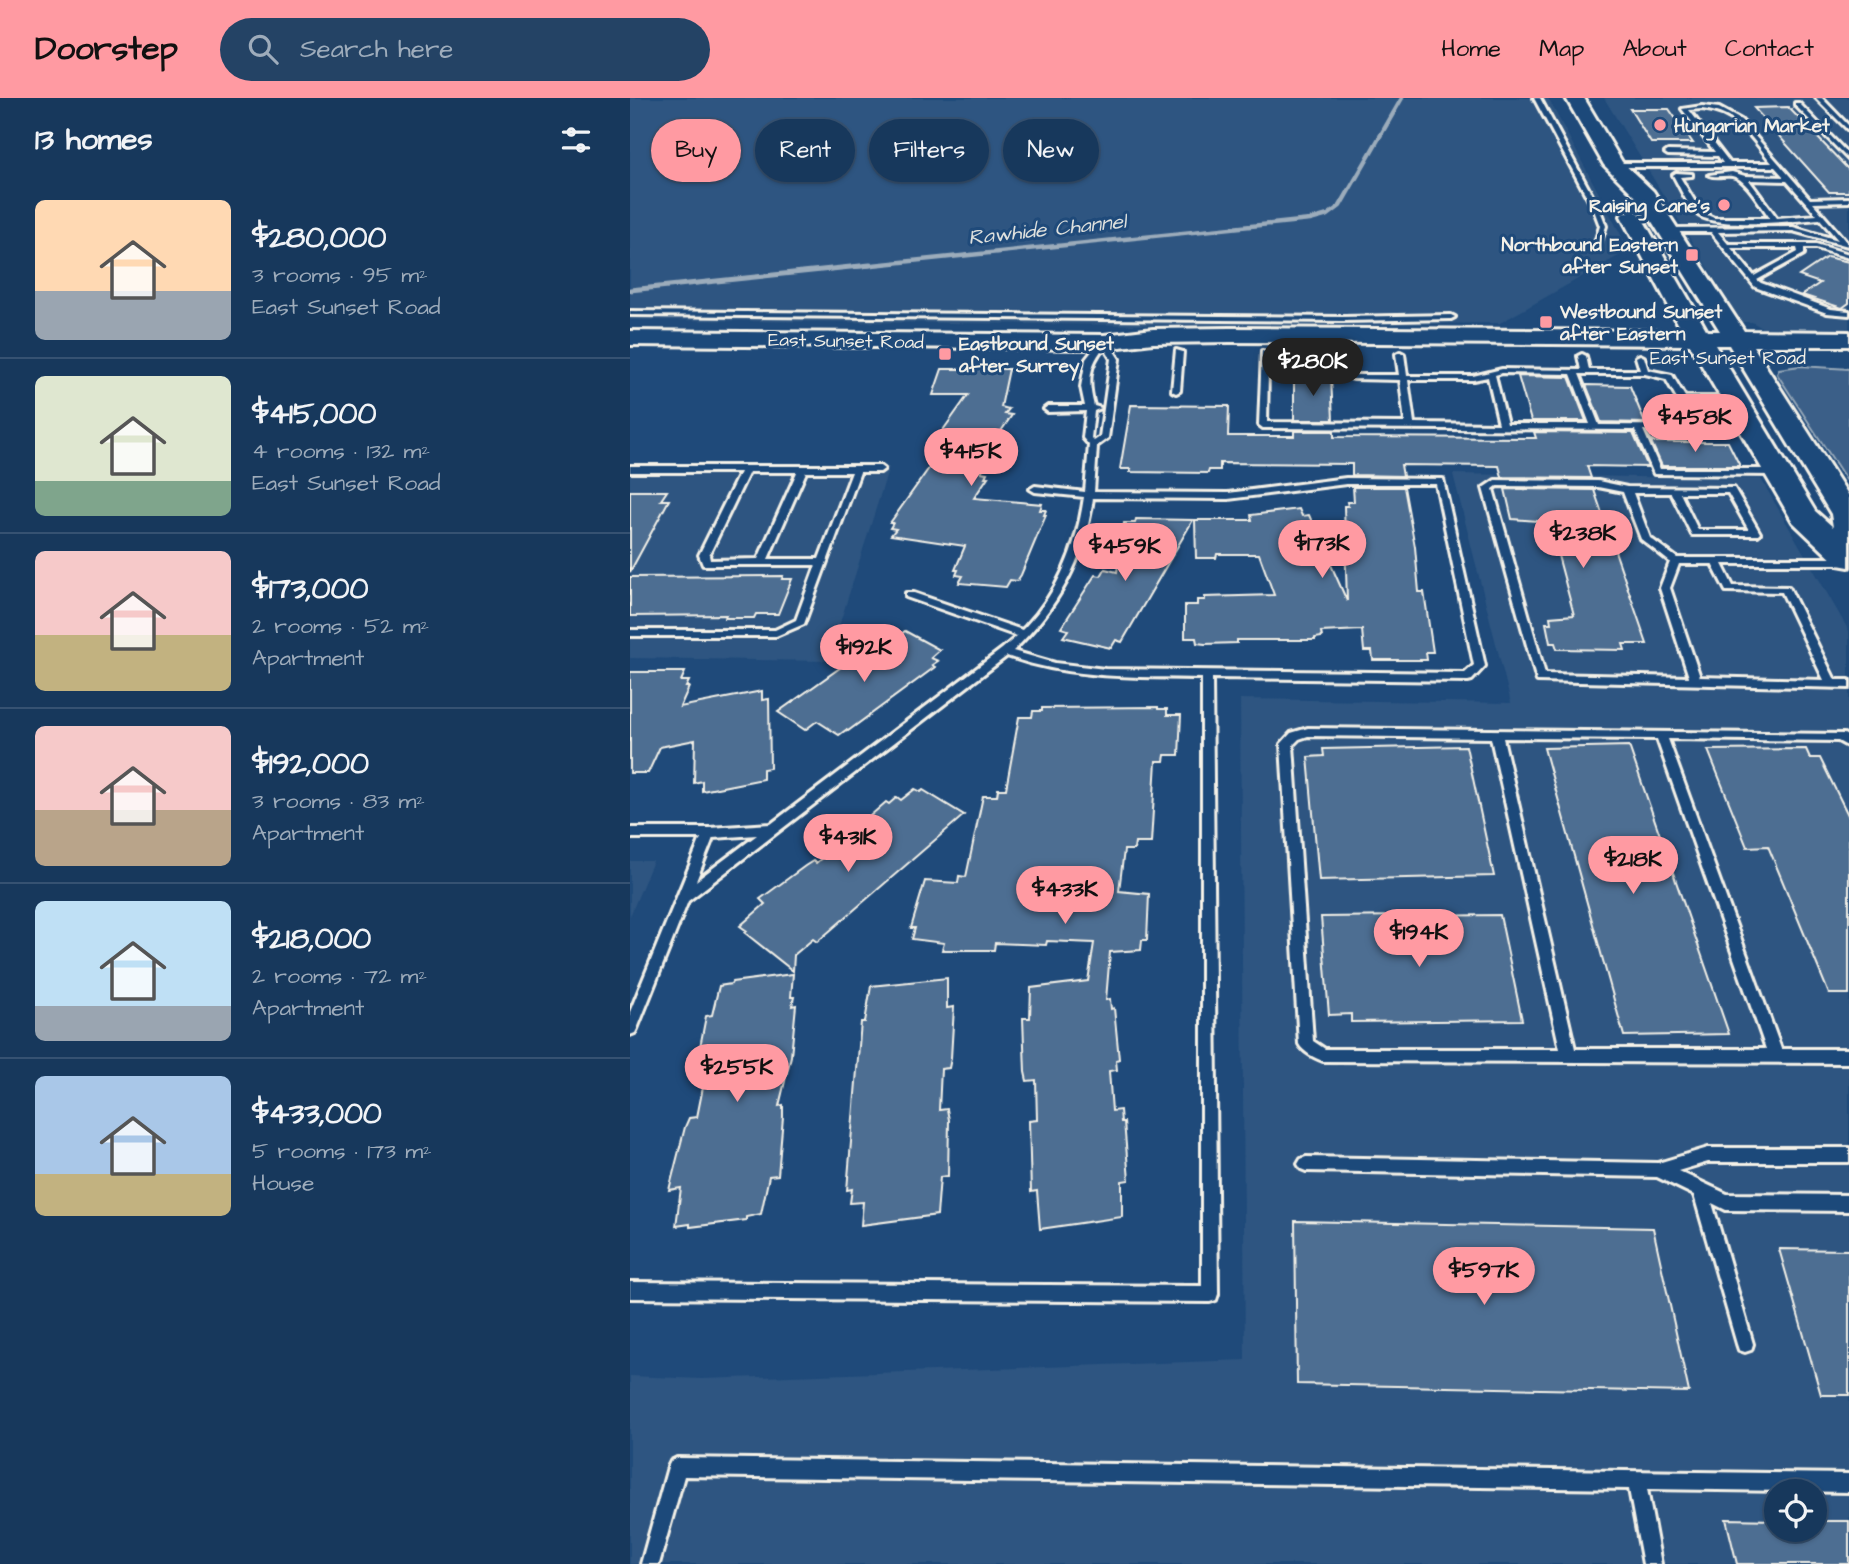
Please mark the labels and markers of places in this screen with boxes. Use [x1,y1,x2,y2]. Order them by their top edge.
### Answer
place label: Hungarian Market [1674,113,1830,141]
marker: Hungarian Market [1652,117,1668,133]
place label: Raising Cane's [1589,193,1710,221]
marker: Raising Cane's [1716,197,1732,213]
place label: Northbound Eastern after Sunset [1502,232,1678,281]
marker: Northbound Eastern after Sunset [1684,247,1700,263]
place label: Westbound Sunset after Eastern [1559,299,1722,348]
marker: Westbound Sunset after Eastern [1538,314,1554,330]
place label: Eastbound Sunset after Surrey [958,331,1114,381]
pin: $280K [1264,338,1362,398]
marker: Eastbound Sunset after Surrey [937,346,953,362]
pin: $458K [1646,394,1744,454]
pin: $415K [922,428,1020,488]
pin: $238K [1534,510,1632,570]
pin: $173K [1273,520,1371,580]
pin: $459K [1076,524,1174,583]
pin: $192K [815,624,913,684]
pin: $431K [799,814,897,874]
pin: $218K [1584,836,1682,896]
pin: $433K [1016,866,1114,926]
pin: $194K [1370,910,1468,969]
pin: $255K [688,1044,786,1104]
pin: $597K [1435,1248,1533,1307]

